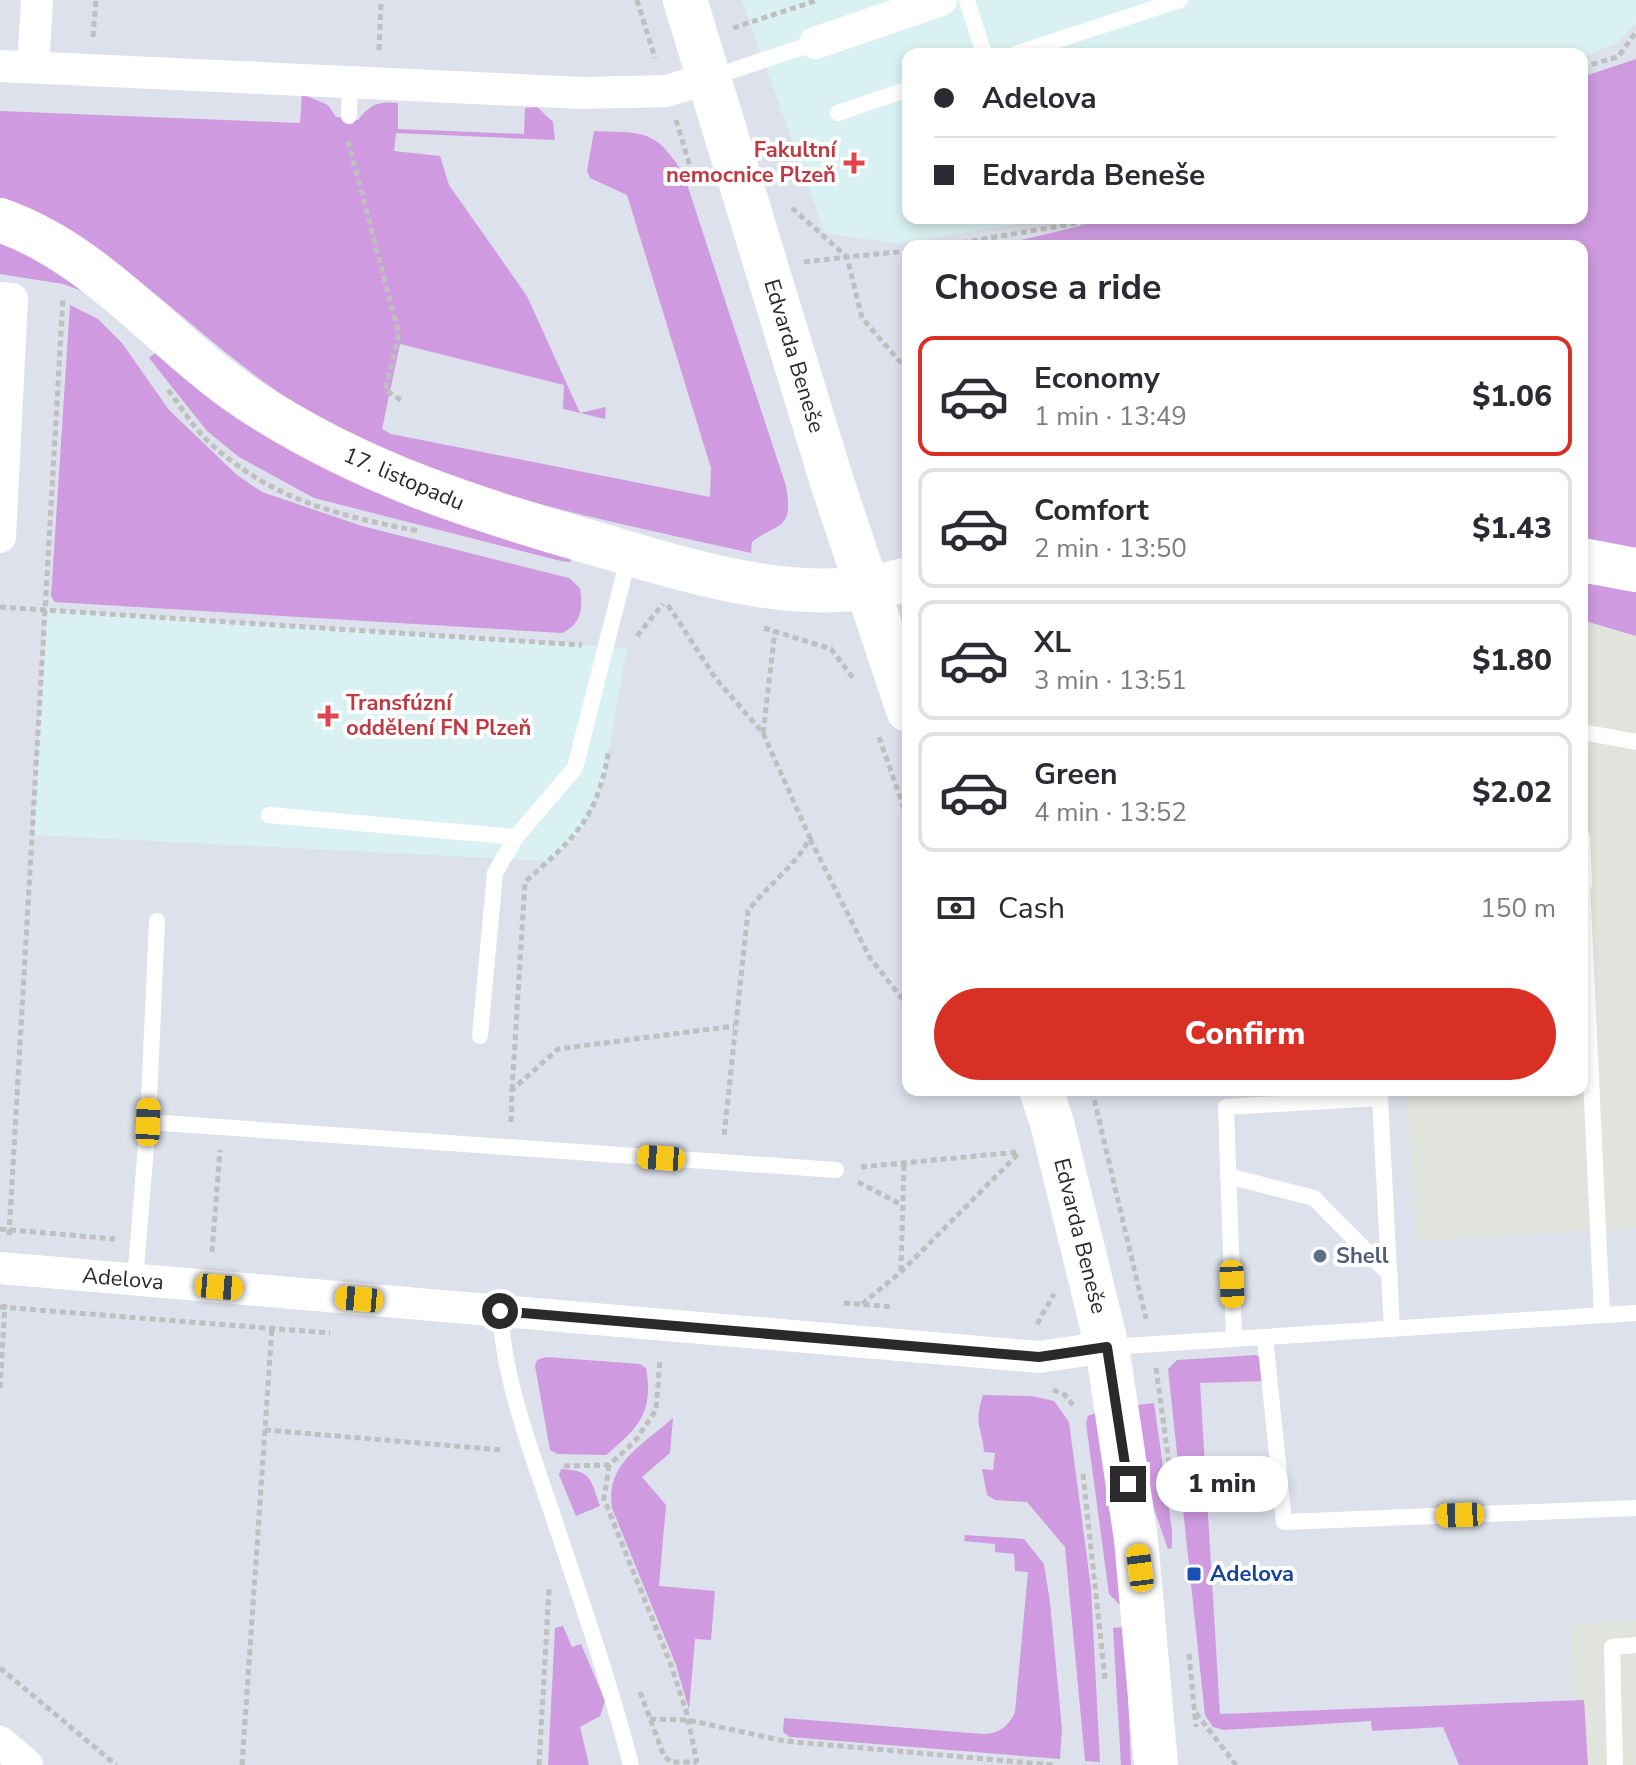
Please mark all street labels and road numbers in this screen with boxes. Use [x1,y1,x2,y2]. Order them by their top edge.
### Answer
street label: Edvarda Beneše [756,275,832,437]
street label: 17. listopadu [339,440,469,518]
street label: Edvarda Beneše [1046,1155,1114,1317]
street label: Adelova [81,1260,165,1298]

